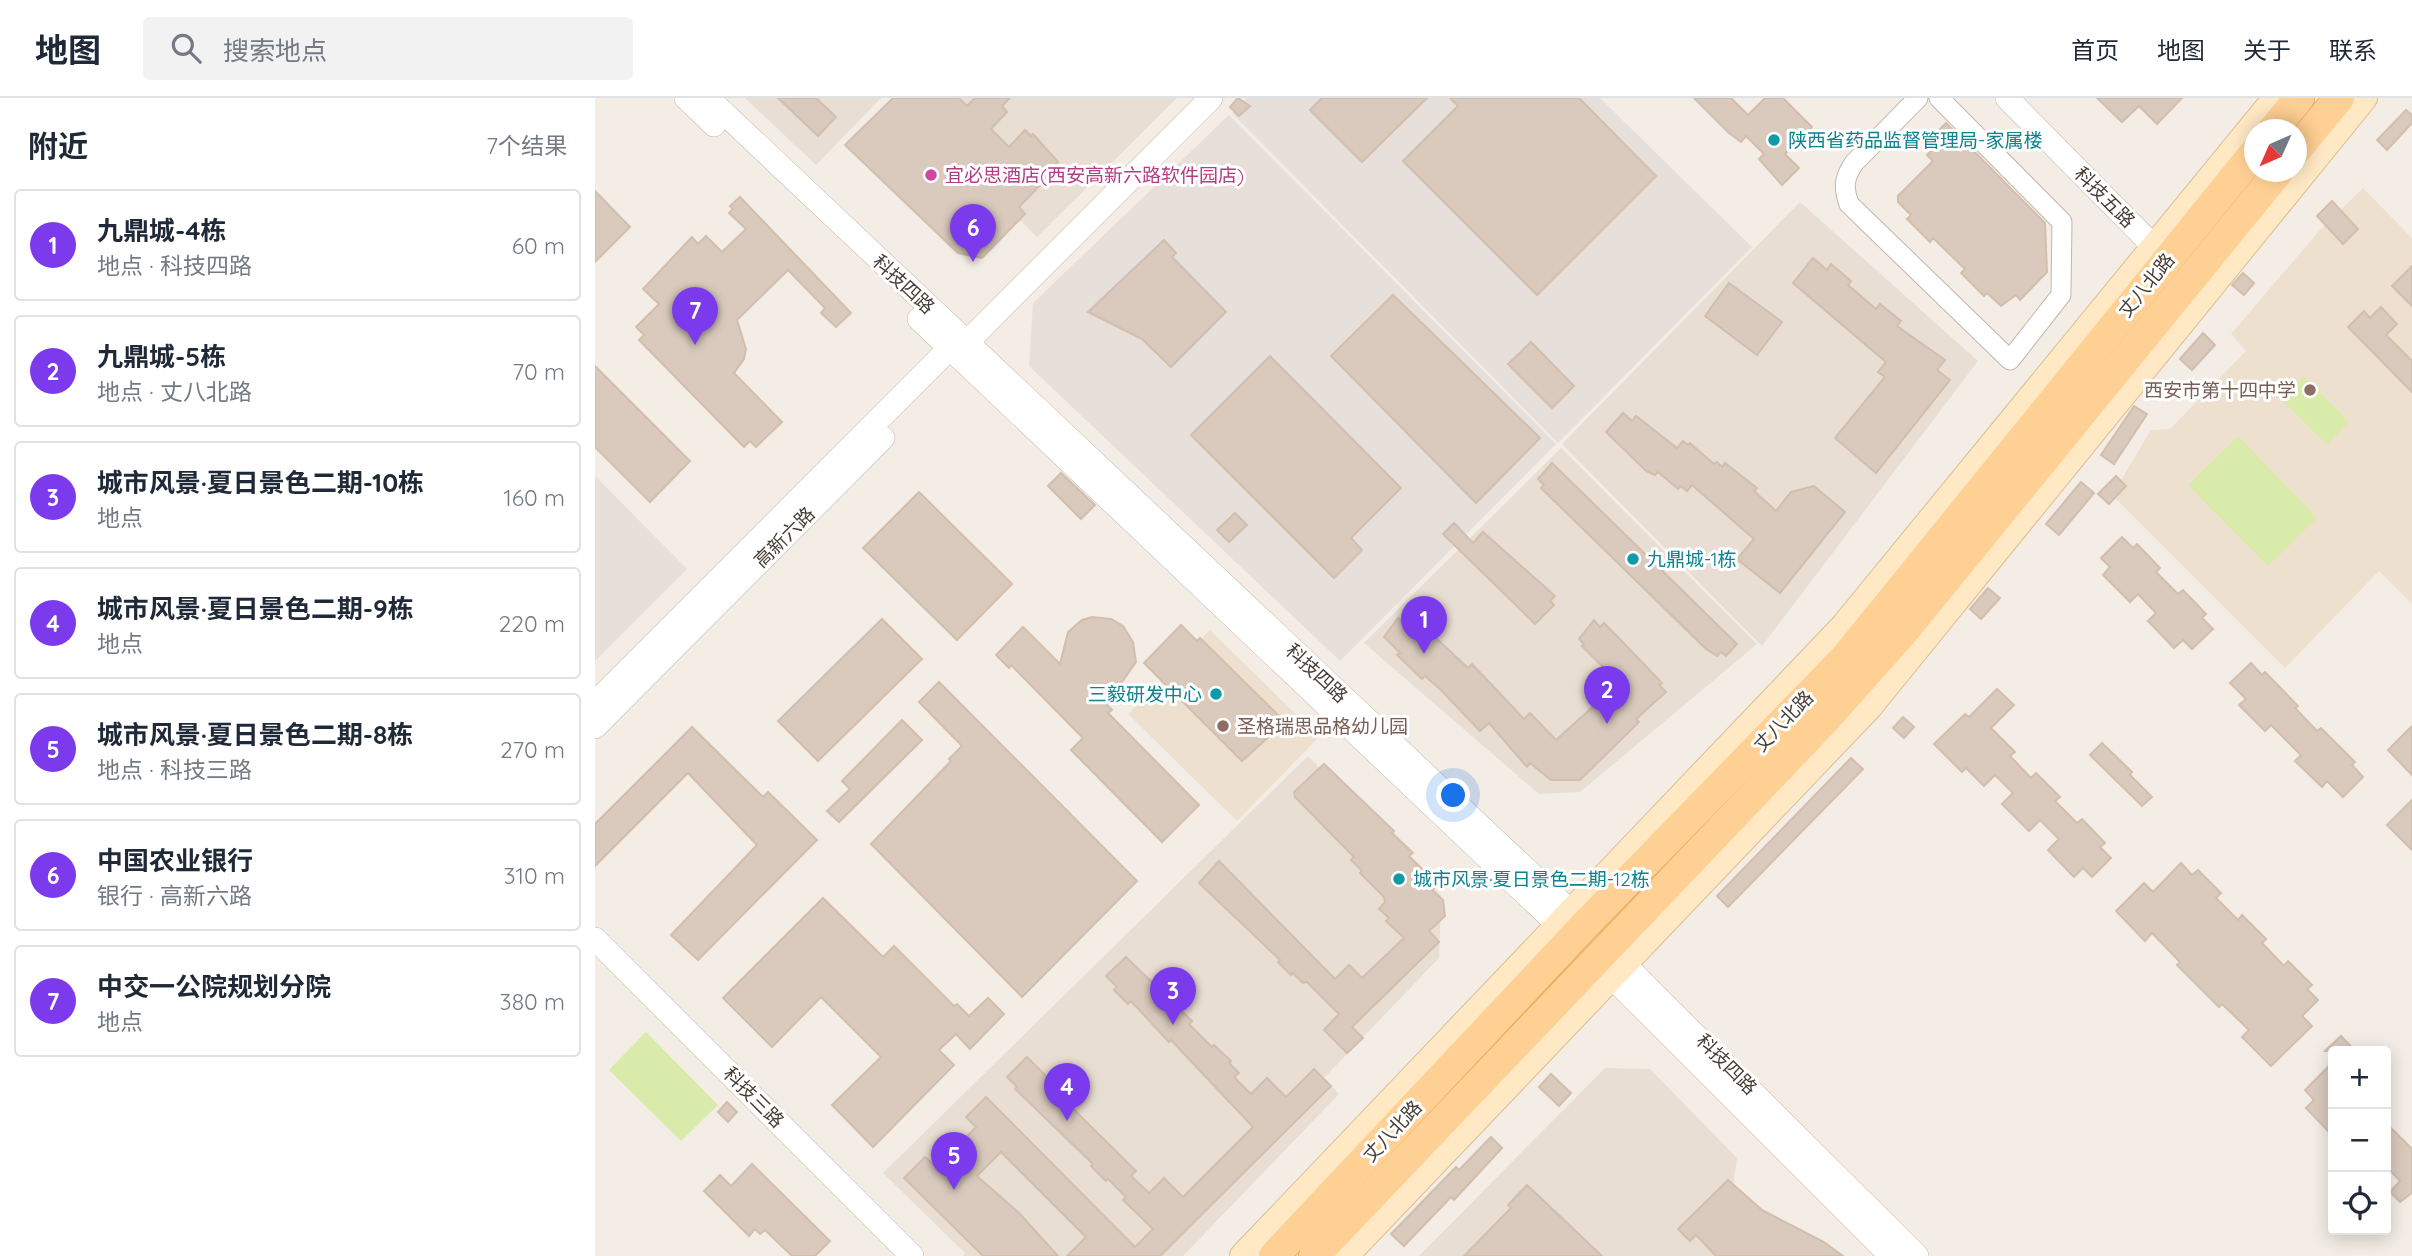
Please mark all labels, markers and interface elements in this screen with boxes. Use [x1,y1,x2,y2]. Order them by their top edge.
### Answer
search box [143,17,633,80]
text: 地图 [35,29,101,70]
icon: search [167,29,205,67]
text: 搜索地点 [223,34,327,67]
text: 首页 [2071,35,2119,65]
text: 地图 [2157,35,2205,65]
text: 关于 [2243,35,2291,65]
text: 联系 [2329,35,2377,65]
north arrow [2244,119,2307,182]
text: 附近 [28,127,88,165]
place label: 陕西省药品监督管理局-家属楼 [1788,128,2042,152]
text: 7个结果 [486,131,567,160]
marker: 陕西省药品监督管理局-家属楼 [1766,132,1782,148]
street label: 科技五路 [2070,162,2140,232]
place label: 宜必思酒店(西安高新六路软件园店) [945,163,1244,187]
marker: 宜必思酒店(西安高新六路软件园店) [923,167,939,183]
pin: 6 [950,204,996,262]
text: 九鼎城-4栋 [97,214,227,247]
text: 1 [49,231,57,260]
text: 60 m [512,231,565,260]
street label: 丈八北路 [2113,248,2179,322]
street label: 科技四路 [868,249,940,319]
text: 地点 · 科技四路 [97,251,252,280]
pin: 7 [672,287,718,345]
text: 九鼎城-5栋 [97,340,226,373]
text: 2 [46,357,60,386]
text: 70 m [512,357,565,386]
text: 地点 · 丈八北路 [97,377,252,406]
place label: 西安市第十四中学 [2144,378,2296,402]
marker: 西安市第十四中学 [2302,382,2318,398]
text: 城市风景·夏日景色二期-10栋 [97,466,424,499]
text: 3 [47,483,59,512]
text: 160 m [503,483,565,512]
street label: 高新六路 [749,502,819,572]
text: 地点 [97,503,143,532]
place label: 九鼎城-1栋 [1647,547,1737,571]
marker: 九鼎城-1栋 [1625,551,1641,567]
text: 城市风景·夏日景色二期-9栋 [97,592,414,625]
pin: 1 [1401,596,1447,654]
text: 4 [46,609,60,638]
text: 220 m [499,609,565,638]
text: 地点 [97,629,143,658]
street label: 科技四路 [1281,638,1353,708]
pin: 2 [1584,666,1630,724]
place label: 三毅研发中心 [1088,682,1202,706]
street label: 丈八北路 [1748,685,1818,757]
marker: 三毅研发中心 [1208,686,1224,702]
place label: 圣格瑞思品格幼儿园 [1237,714,1408,738]
text: 城市风景·夏日景色二期-8栋 [97,718,413,751]
marker: 圣格瑞思品格幼儿园 [1215,718,1231,734]
text: 5 [46,735,60,764]
text: 270 m [500,735,565,764]
text: 地点 · 科技三路 [97,755,252,784]
your location [1436,778,1470,812]
text: 中国农业银行 [97,844,253,877]
text: 6 [47,861,59,890]
text: 310 m [503,861,565,890]
place label: 城市风景·夏日景色二期-12栋 [1413,867,1650,891]
marker: 城市风景·夏日景色二期-12栋 [1391,871,1407,887]
text: 银行 · 高新六路 [97,881,252,910]
pin: 3 [1150,967,1196,1025]
text: 中交一公院规划分院 [97,970,331,1003]
text: 7 [47,987,59,1016]
text: 380 m [500,987,565,1016]
text: 地点 [97,1007,143,1036]
street label: 科技四路 [1692,1029,1762,1099]
map controls [2328,1046,2391,1235]
button: + [2328,1046,2391,1109]
street label: 科技三路 [719,1062,789,1132]
pin: 4 [1044,1063,1090,1121]
street label: 丈八北路 [1357,1095,1427,1167]
button: − [2328,1109,2391,1172]
pin: 5 [931,1132,977,1190]
button: locate [2328,1172,2391,1235]

